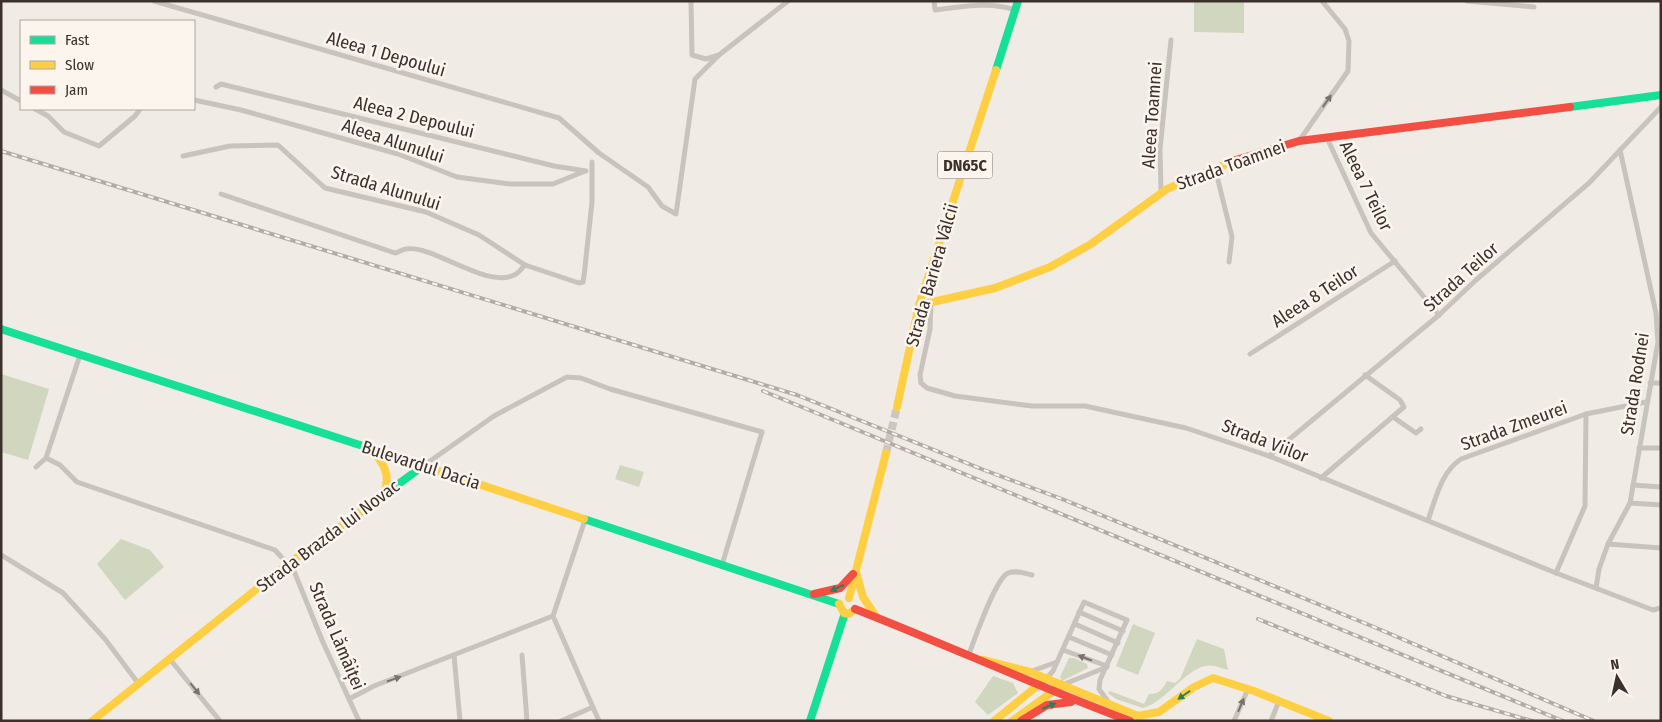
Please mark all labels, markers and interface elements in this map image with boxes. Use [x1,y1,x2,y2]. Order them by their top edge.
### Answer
legend [20,20,195,110]
street label: Aleea 1 Depoului [324,27,448,81]
text: Fast [65,31,89,49]
text: Slow [65,56,94,74]
street label: Aleea Toamnei [1137,61,1167,169]
text: Jam [65,81,88,99]
street label: Aleea 2 Depoului [351,91,477,143]
one-way arrow [1322,94,1332,108]
street label: Aleea Alunului [339,114,447,168]
street label: Strada Toamnei [1174,135,1288,195]
street label: Aleea 7 Teilor [1335,137,1398,235]
road number: DN65C [938,152,992,178]
street label: Strada Alunului [329,161,443,215]
street label: Strada Bariera Vâlcii [901,201,963,349]
street label: Strada Teilor [1419,237,1504,316]
street label: Aleea 8 Teilor [1267,259,1363,332]
street label: Strada Rodnei [1616,331,1654,437]
street label: Strada Zmeurei [1458,397,1570,455]
street label: Strada Viilor [1219,414,1312,468]
street label: Bulevardul Dacia [359,435,483,495]
street label: Strada Brazda lui Novac [252,475,404,597]
street label: Strada Lămâiței [304,579,370,693]
one-way arrow [829,584,844,592]
north arrow [1592,652,1642,702]
one-way arrow [1077,654,1092,662]
text: N [1610,656,1621,674]
one-way arrow [386,675,401,683]
one-way arrow [189,682,200,695]
one-way arrow [1177,690,1191,700]
one-way arrow [1237,697,1245,712]
one-way arrow [1042,702,1057,710]

